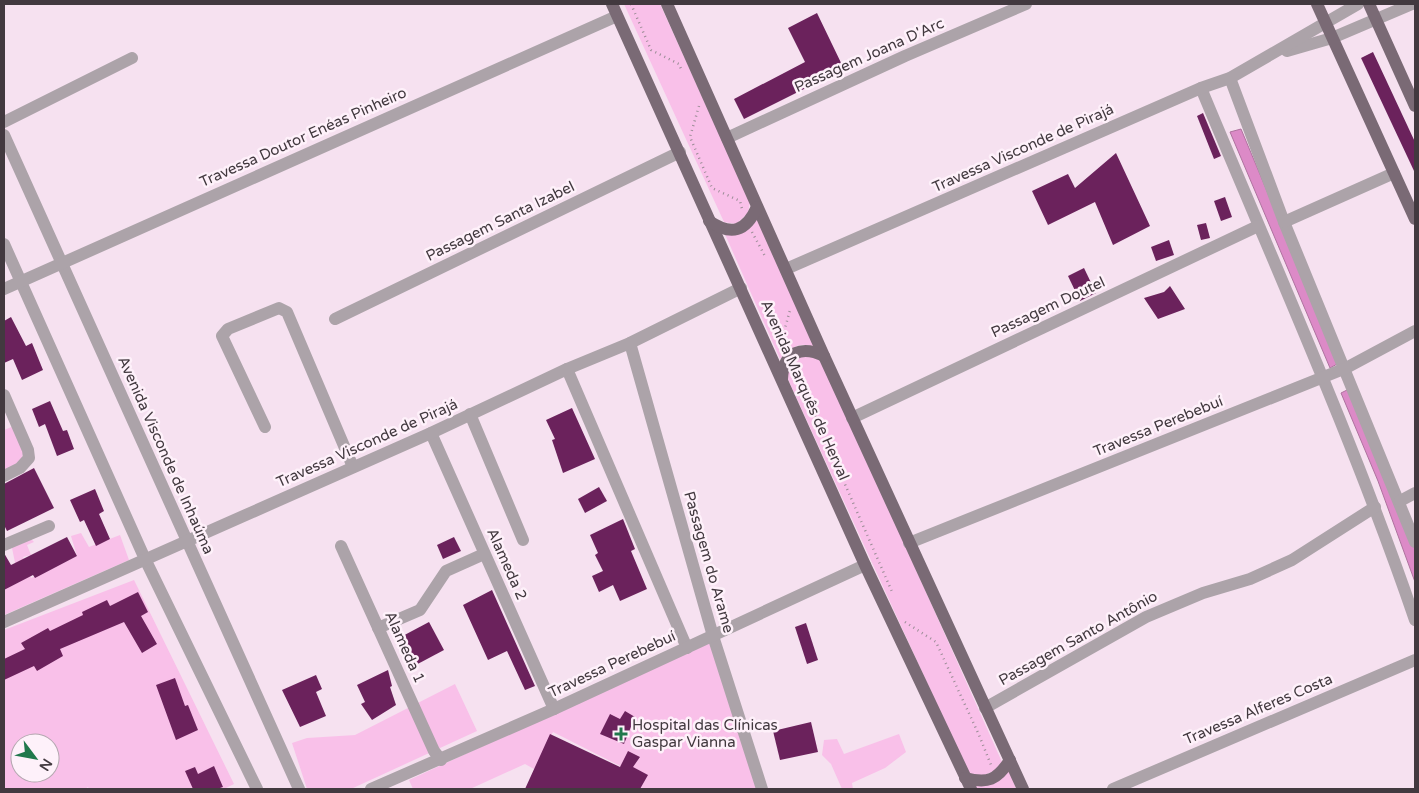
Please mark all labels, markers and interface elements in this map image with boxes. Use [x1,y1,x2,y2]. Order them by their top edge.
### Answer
street label: Passagem Joana D'Arc [791,14,947,96]
street label: Travessa Doutor Enéas Pinheiro [197,83,409,191]
street label: Travessa Visconde de Pirajá [930,100,1116,196]
street label: Passagem Santa Izabel [423,177,577,265]
street label: Passagem Doutel [988,273,1108,341]
street label: Avenida Marquês de Herval [757,297,853,483]
street label: Avenida Visconde de Inhaúma [114,353,218,557]
street label: Travessa Perebebuí [1091,392,1226,460]
street label: Travessa Visconde de Pirajá [274,395,460,491]
street label: Passagem do Arame [680,489,738,635]
street label: Alameda 2 [483,525,531,603]
street label: Passagem Santo Antônio [996,587,1160,689]
street label: Alameda 1 [381,608,429,686]
street label: Travessa Perebebuí [546,627,679,701]
street label: Travessa Alferes Costa [1181,670,1335,748]
place label: Hospital das Clínicas Gaspar Vianna [632,716,778,751]
marker: Hospital das Clínicas Gaspar Vianna [614,727,628,741]
north arrow [10,733,60,783]
text: N [35,755,56,774]

